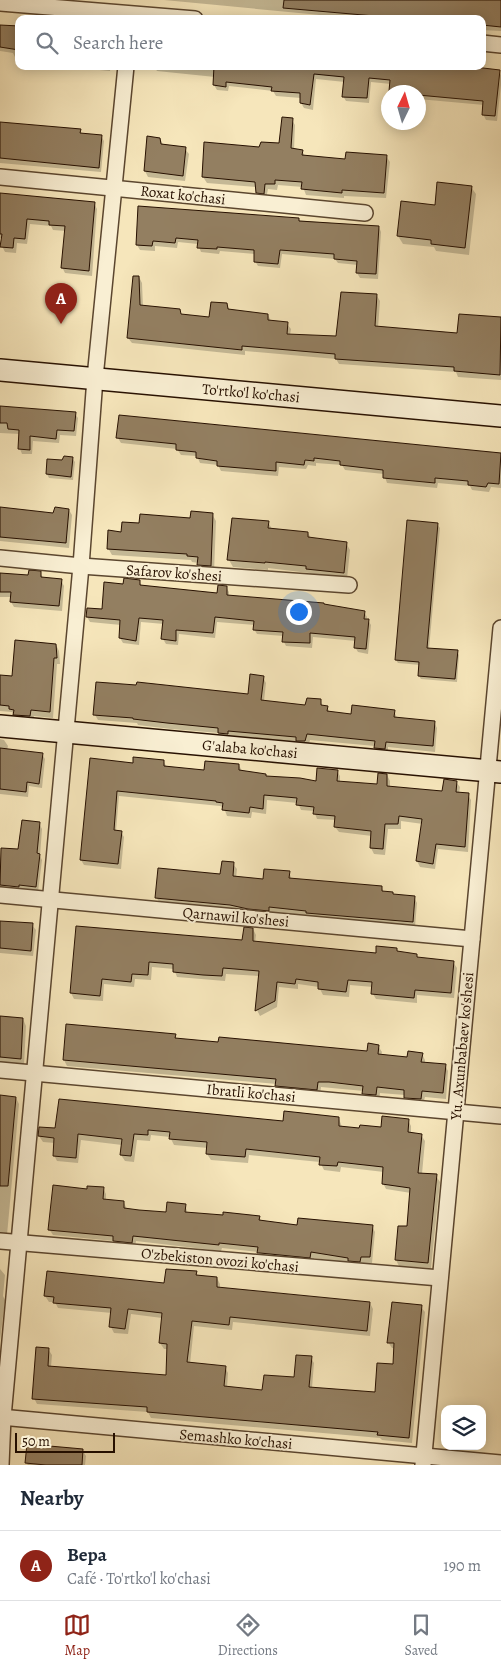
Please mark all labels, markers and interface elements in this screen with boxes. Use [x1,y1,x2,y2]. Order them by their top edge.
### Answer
search box [15,15,486,70]
icon: search [33,29,61,57]
text: Search here [73,30,163,56]
north arrow [381,85,426,130]
street label: Roxat ko'chasi [139,181,227,209]
pin: A [45,283,77,324]
street label: To'rtko'l ko'chasi [201,379,301,407]
street label: Safarov ko'shesi [125,560,223,586]
your location [286,599,312,625]
street label: G'alaba ko'chasi [201,735,299,763]
street label: Qarnawil ko'shesi [182,902,290,932]
street label: Yu. Axunbabaev ko'shesi [445,971,478,1122]
street label: Ibratli ko'chasi [206,1079,296,1107]
street label: O'zbekiston ovozi ko'chasi [140,1243,300,1277]
map controls [441,1405,486,1450]
button: layers [441,1405,486,1450]
street label: Semashko ko'chasi [179,1424,293,1454]
scale bar [15,1430,115,1453]
text: 50 m [22,1432,50,1451]
text: Nearby [20,1484,83,1512]
text: Вера [67,1542,107,1568]
text: A [31,1555,41,1577]
text: 190 m [443,1555,481,1577]
text: Café · To'rtko'l ko'chasi [67,1568,211,1590]
tab: Map [63,1611,91,1660]
tab: Directions [218,1611,278,1660]
tab: Saved [405,1611,438,1660]

